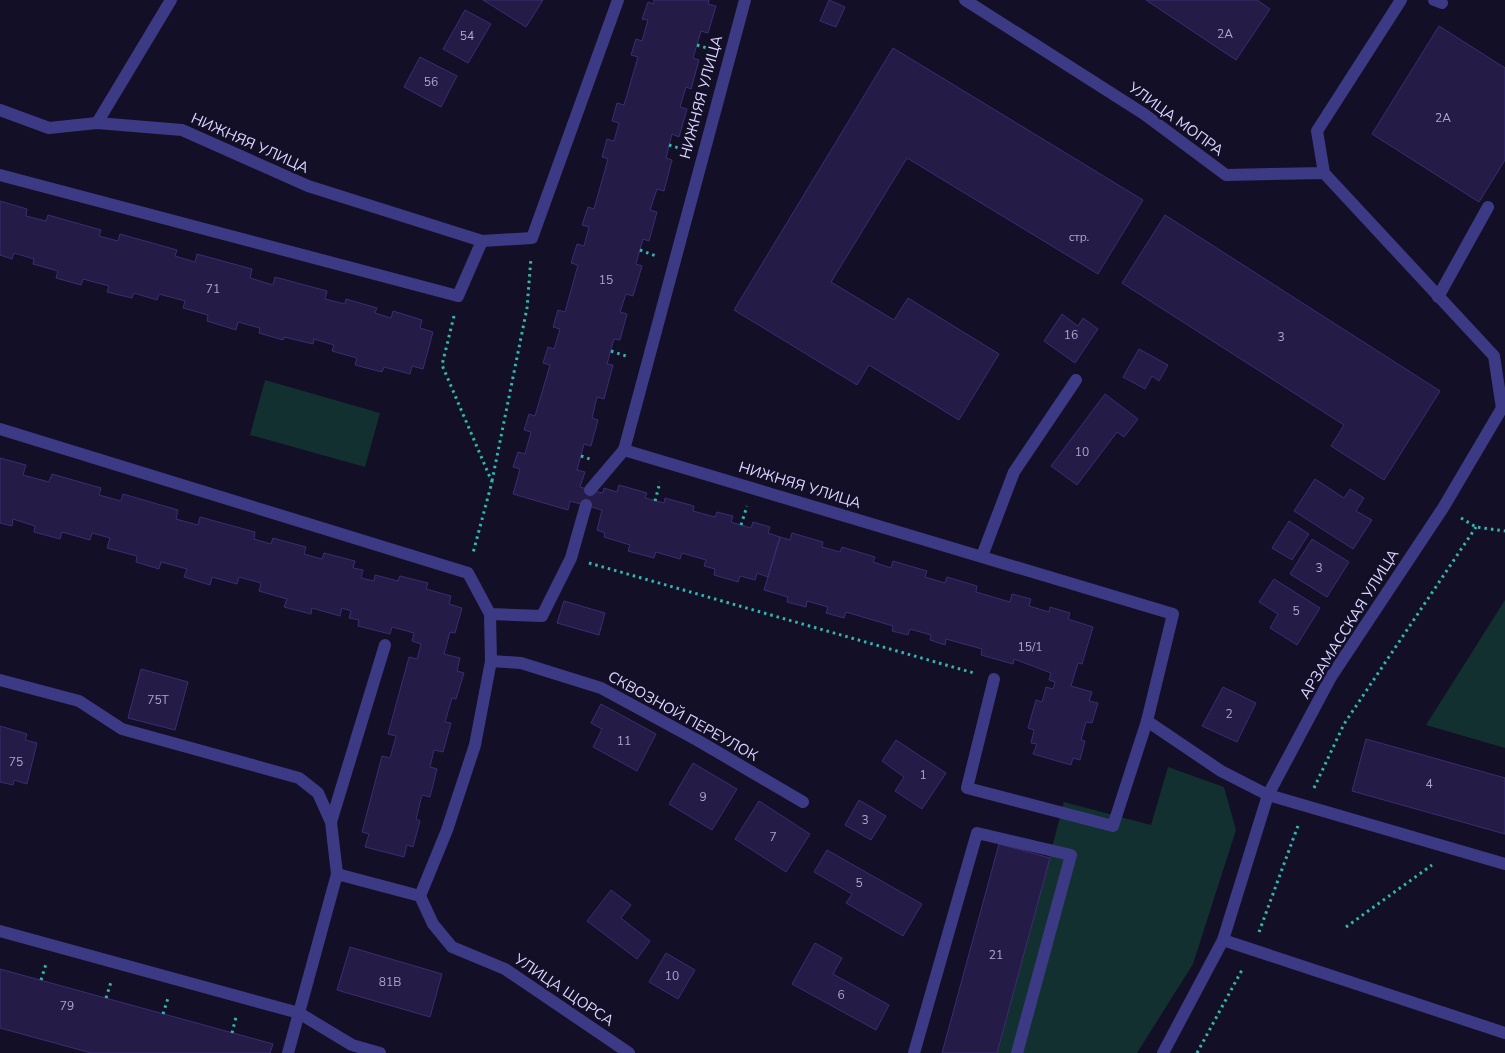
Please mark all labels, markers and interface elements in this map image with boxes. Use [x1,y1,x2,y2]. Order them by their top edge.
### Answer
house number: 2А [1217,26,1233,42]
house number: 54 [460,28,474,44]
street label: НИЖНЯЯ УЛИЦА [675,33,727,161]
house number: 56 [424,74,438,90]
street label: УЛИЦА МОПРА [1123,77,1228,160]
street label: НИЖНЯЯ УЛИЦА [188,108,312,178]
house number: 2А [1435,110,1451,126]
house number: стр. [1069,229,1089,245]
house number: 15 [599,272,613,288]
house number: 71 [206,281,220,297]
house number: 16 [1064,327,1078,343]
house number: 3 [1277,329,1285,345]
house number: 10 [1075,444,1089,460]
street label: НИЖНЯЯ УЛИЦА [736,457,864,513]
street label: АРЗАМАССКАЯ УЛИЦА [1295,545,1403,703]
house number: 3 [1315,560,1323,576]
house number: 5 [1292,603,1300,619]
house number: 15/1 [1018,639,1043,655]
street label: СКВОЗНОЙ ПЕРЕУЛОК [604,666,762,766]
house number: 75Т [147,692,170,708]
house number: 2 [1225,706,1233,722]
house number: 11 [617,733,631,749]
house number: 75 [9,754,23,770]
house number: 1 [919,767,927,783]
house number: 4 [1425,776,1433,792]
house number: 9 [699,789,707,805]
house number: 3 [861,812,869,828]
house number: 7 [769,829,777,845]
house number: 5 [855,875,863,891]
house number: 21 [989,947,1003,963]
street label: УЛИЦА ЩОРСА [509,949,618,1031]
house number: 10 [665,968,679,984]
house number: 81В [379,974,401,990]
house number: 6 [837,987,845,1003]
house number: 79 [60,998,74,1014]

